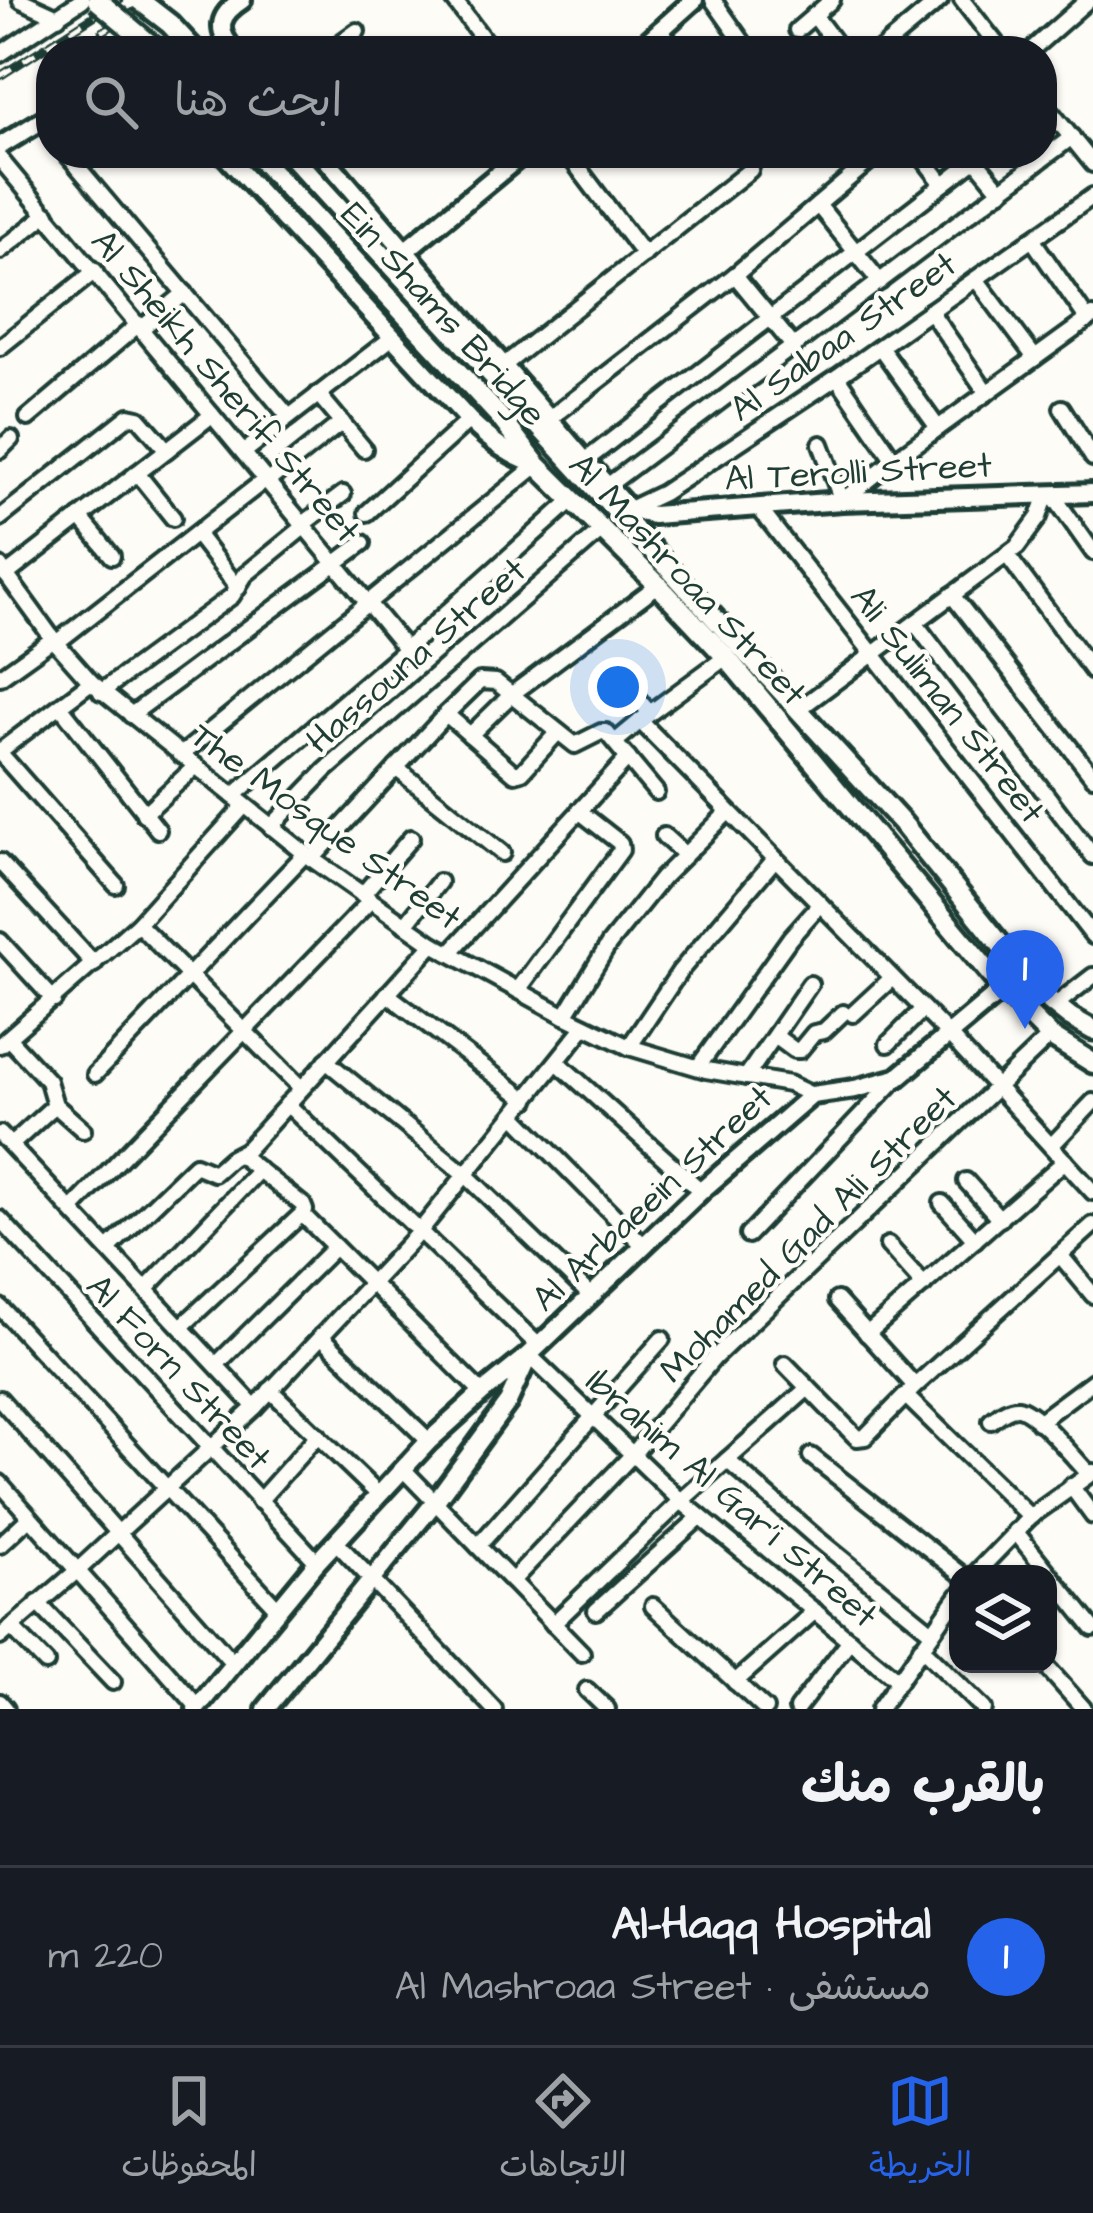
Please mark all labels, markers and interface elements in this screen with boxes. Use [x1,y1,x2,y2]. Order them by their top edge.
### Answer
search box [36,36,1057,168]
icon: search [78,69,144,135]
text: ابحث هنا [174,71,342,133]
street label: Ein Shams Bridge [328,191,558,439]
street label: Al Sheikh Sherif Street [78,219,372,555]
street label: Al Sabaa Street [719,239,968,434]
street label: Al Terolli Street [723,440,993,505]
street label: Al Mashroaa Street [556,442,818,718]
street label: Hassouna Street [296,546,538,766]
street label: Ali Suliman Street [837,574,1057,835]
your location [588,657,648,717]
street label: The Mosque Street [179,711,472,943]
pin: 1 [986,930,1064,1029]
street label: Al Arbaeein Street [521,1073,785,1324]
street label: Mohamed Gad Ali Street [649,1074,969,1395]
street label: Al Forn Street [74,1263,283,1482]
street label: Ibrahim Al Gar'i Street [574,1357,889,1641]
map controls [949,1565,1057,1673]
button: layers [949,1565,1057,1673]
text: بالقرب منك [801,1751,1045,1822]
text: Al-Haqq Hospital [612,1894,931,1956]
text: 220 m [48,1930,163,1984]
text: 1 [1004,1930,1009,1984]
text: مستشفى · Al Mashroaa Street [395,1961,931,2015]
tab: المحفوظات [121,2068,257,2194]
tab: الاتجاهات [499,2068,627,2194]
tab: الخريطة [869,2068,972,2194]

